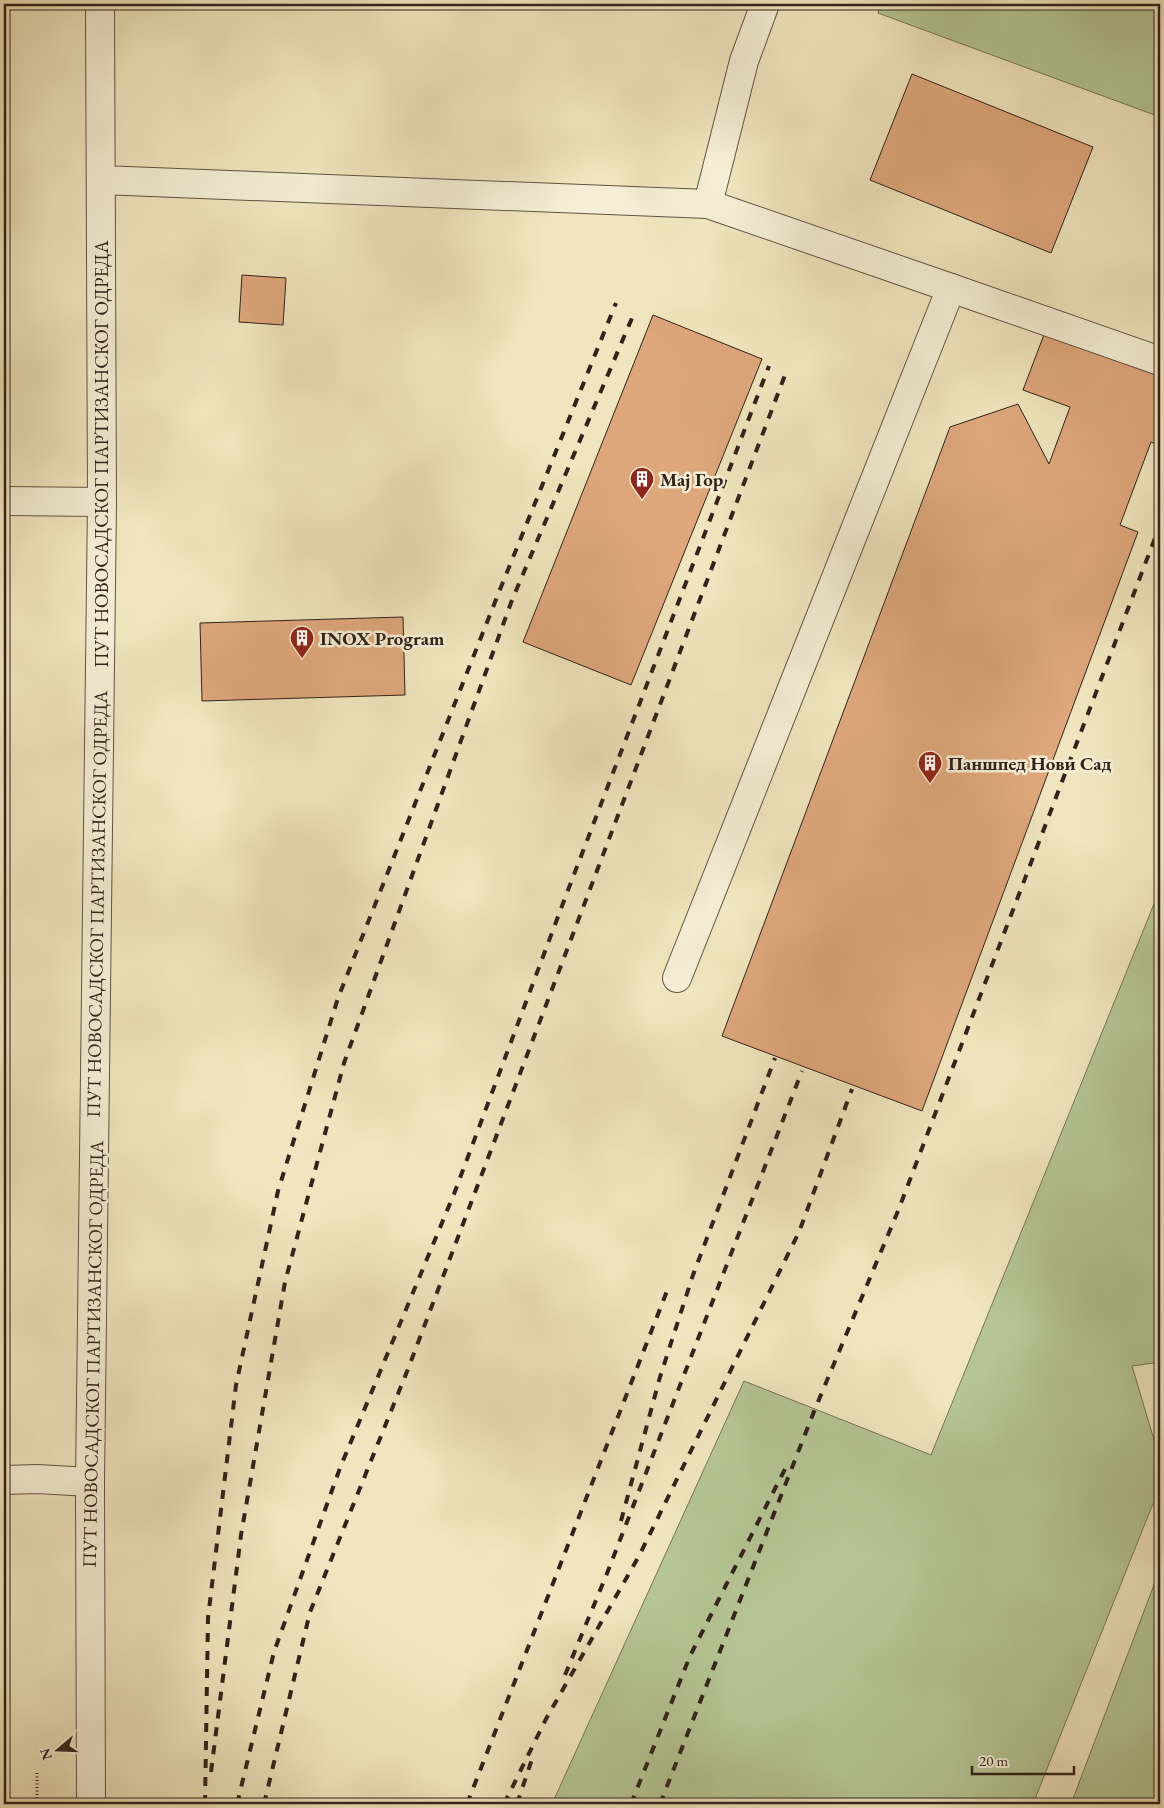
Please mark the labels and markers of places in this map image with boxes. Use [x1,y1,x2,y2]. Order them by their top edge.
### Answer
building icon: Мај Гор [629,466,655,500]
place label: Мај Гор [660,467,724,492]
building icon: INOX Program [289,625,315,659]
place label: INOX Program [320,626,445,651]
building icon: Паншпед Нови Сад [917,750,943,784]
place label: Паншпед Нови Сад [948,751,1112,776]

